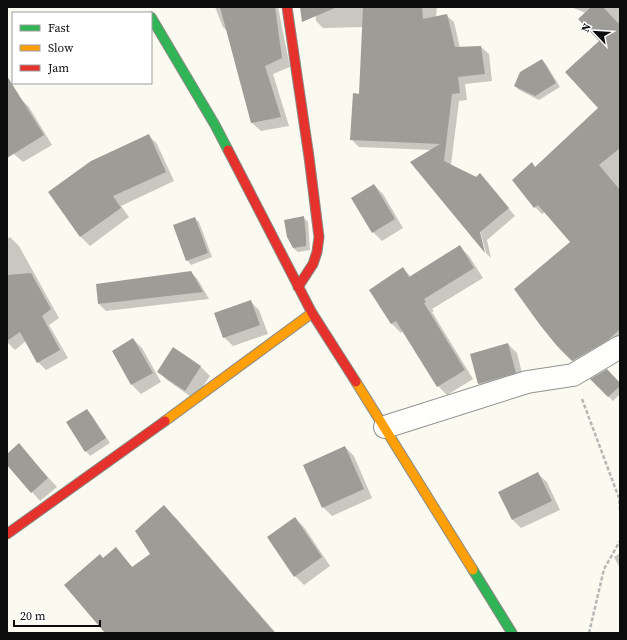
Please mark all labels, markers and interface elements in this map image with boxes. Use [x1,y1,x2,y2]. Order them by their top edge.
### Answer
legend [12,12,152,84]
north arrow [575,12,615,52]
text: Fast [48,20,70,36]
text: N [578,21,595,35]
text: Slow [48,40,74,56]
text: Jam [47,60,69,76]
scale bar [14,602,100,628]
text: 20 m [20,608,46,624]

